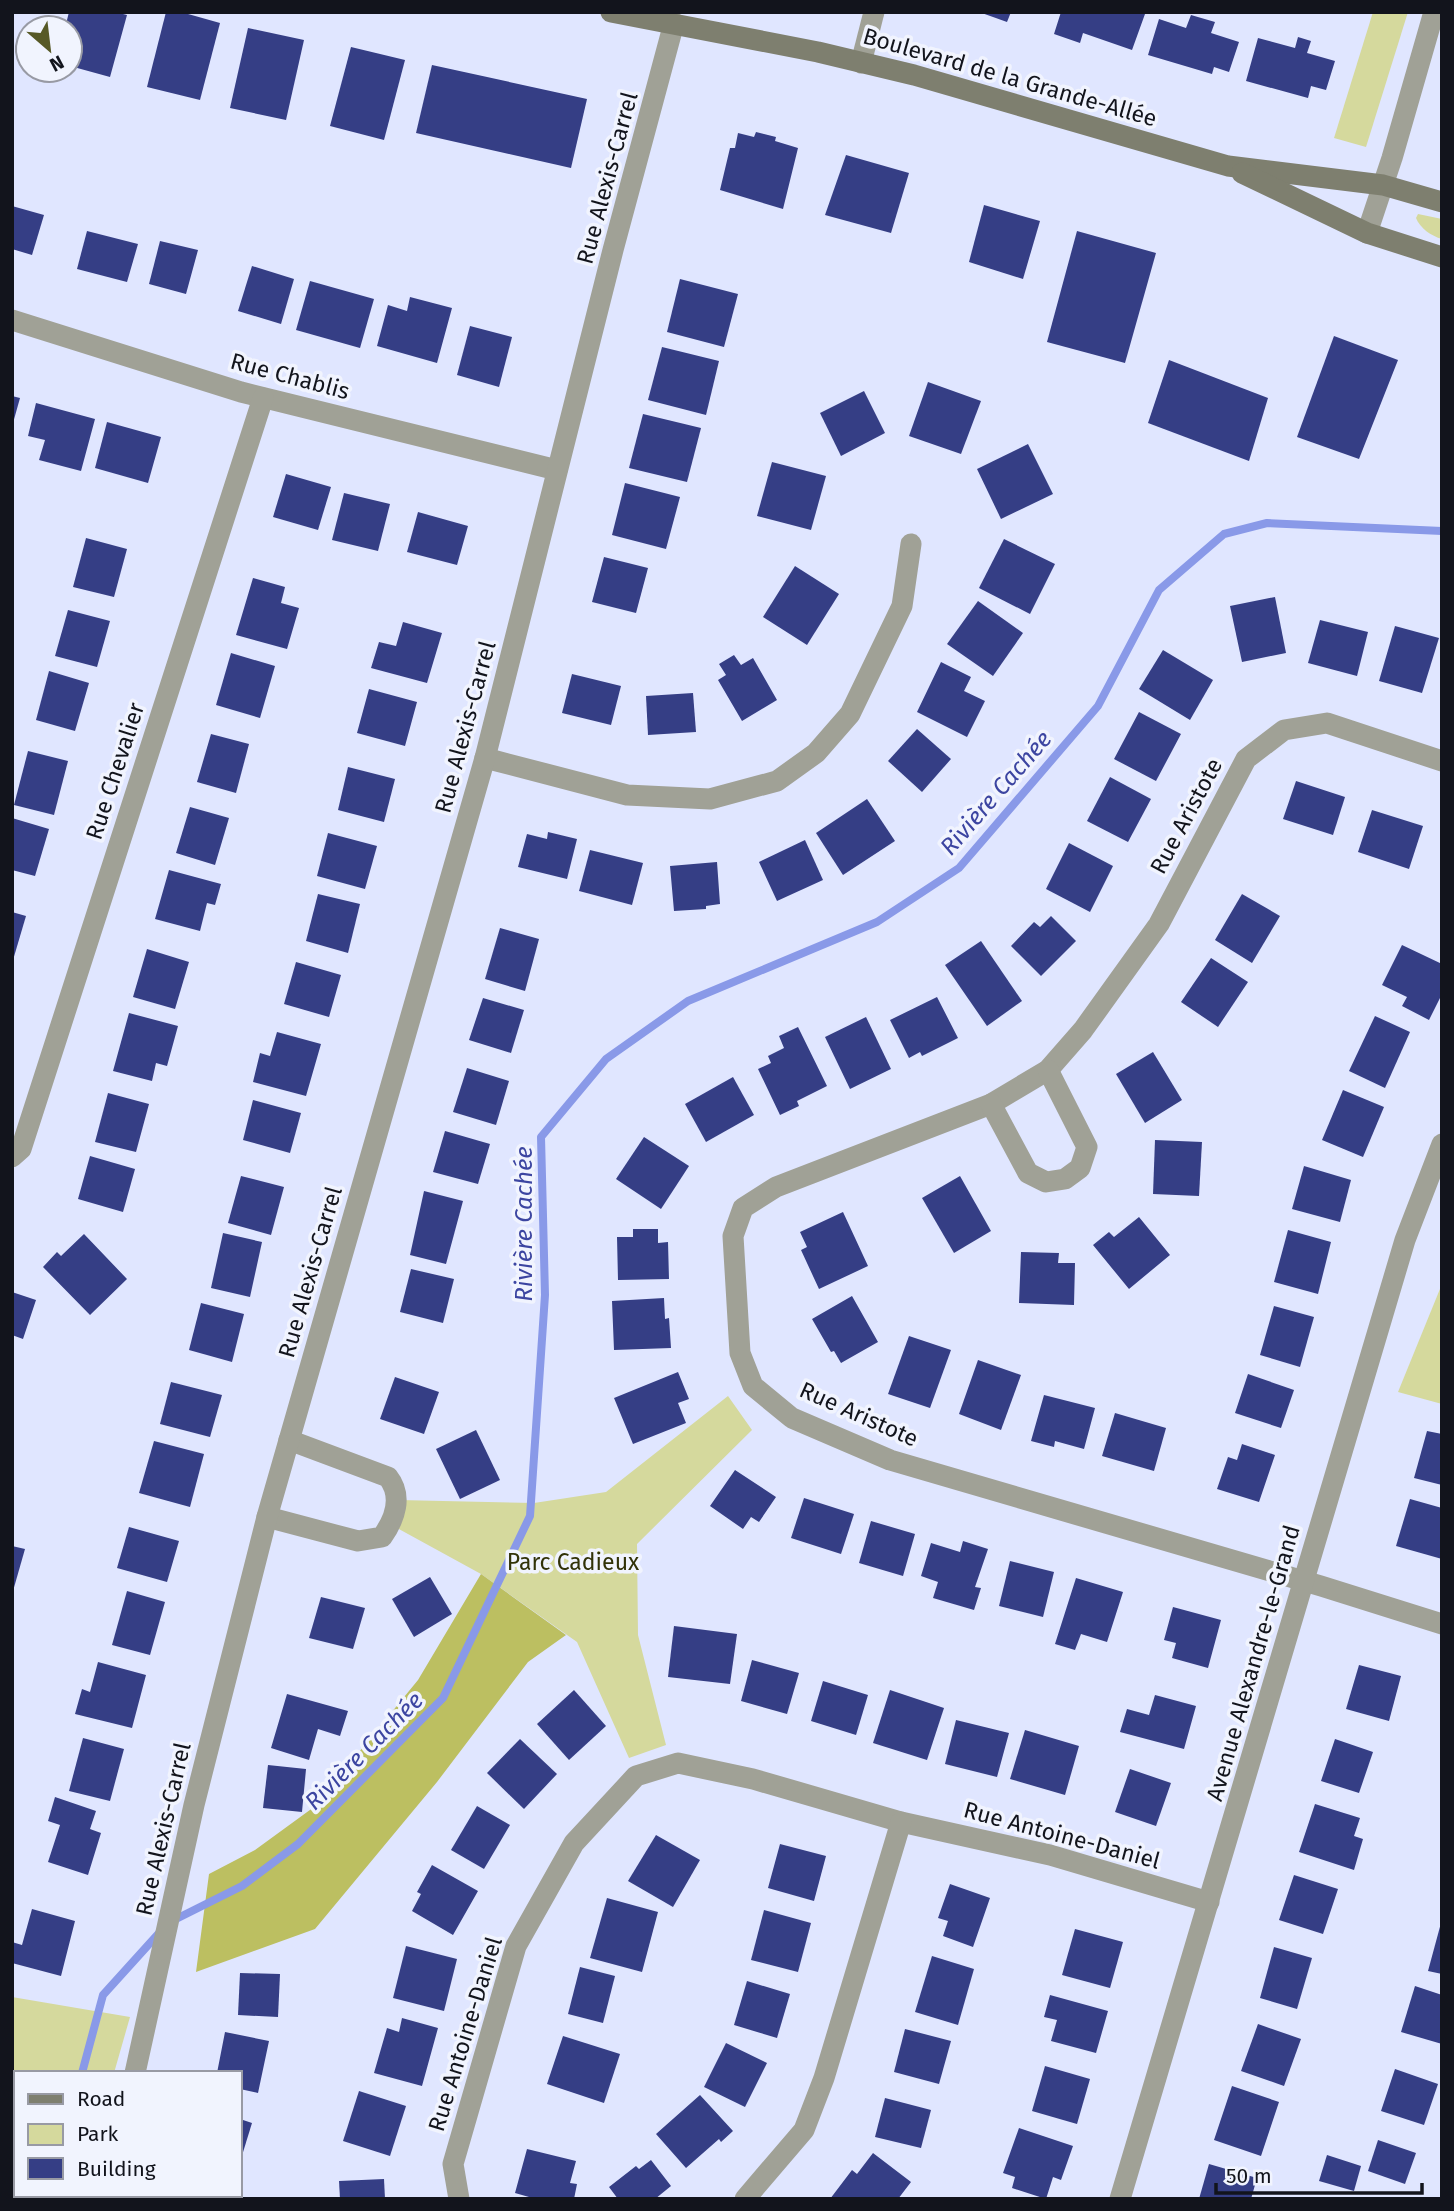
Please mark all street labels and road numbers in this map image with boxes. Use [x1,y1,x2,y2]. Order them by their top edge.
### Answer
street label: Boulevard de la Grande-Allée [860,22,1160,132]
street label: Rue Alexis-Carrel [571,89,643,267]
street label: Rue Chablis [227,347,353,405]
street label: Rue Alexis-Carrel [429,638,501,816]
street label: Rue Chevalier [80,699,150,843]
street label: Rue Aristote [1144,753,1228,879]
street label: Rue Alexis-Carrel [272,1183,348,1361]
street label: Rue Aristote [795,1375,923,1453]
street label: Avenue Alexandre-le-Grand [1200,1522,1306,1804]
street label: Rue Alexis-Carrel [129,1739,197,1918]
street label: Rue Antoine-Daniel [961,1795,1163,1875]
street label: Rue Antoine-Daniel [422,1933,508,2135]

